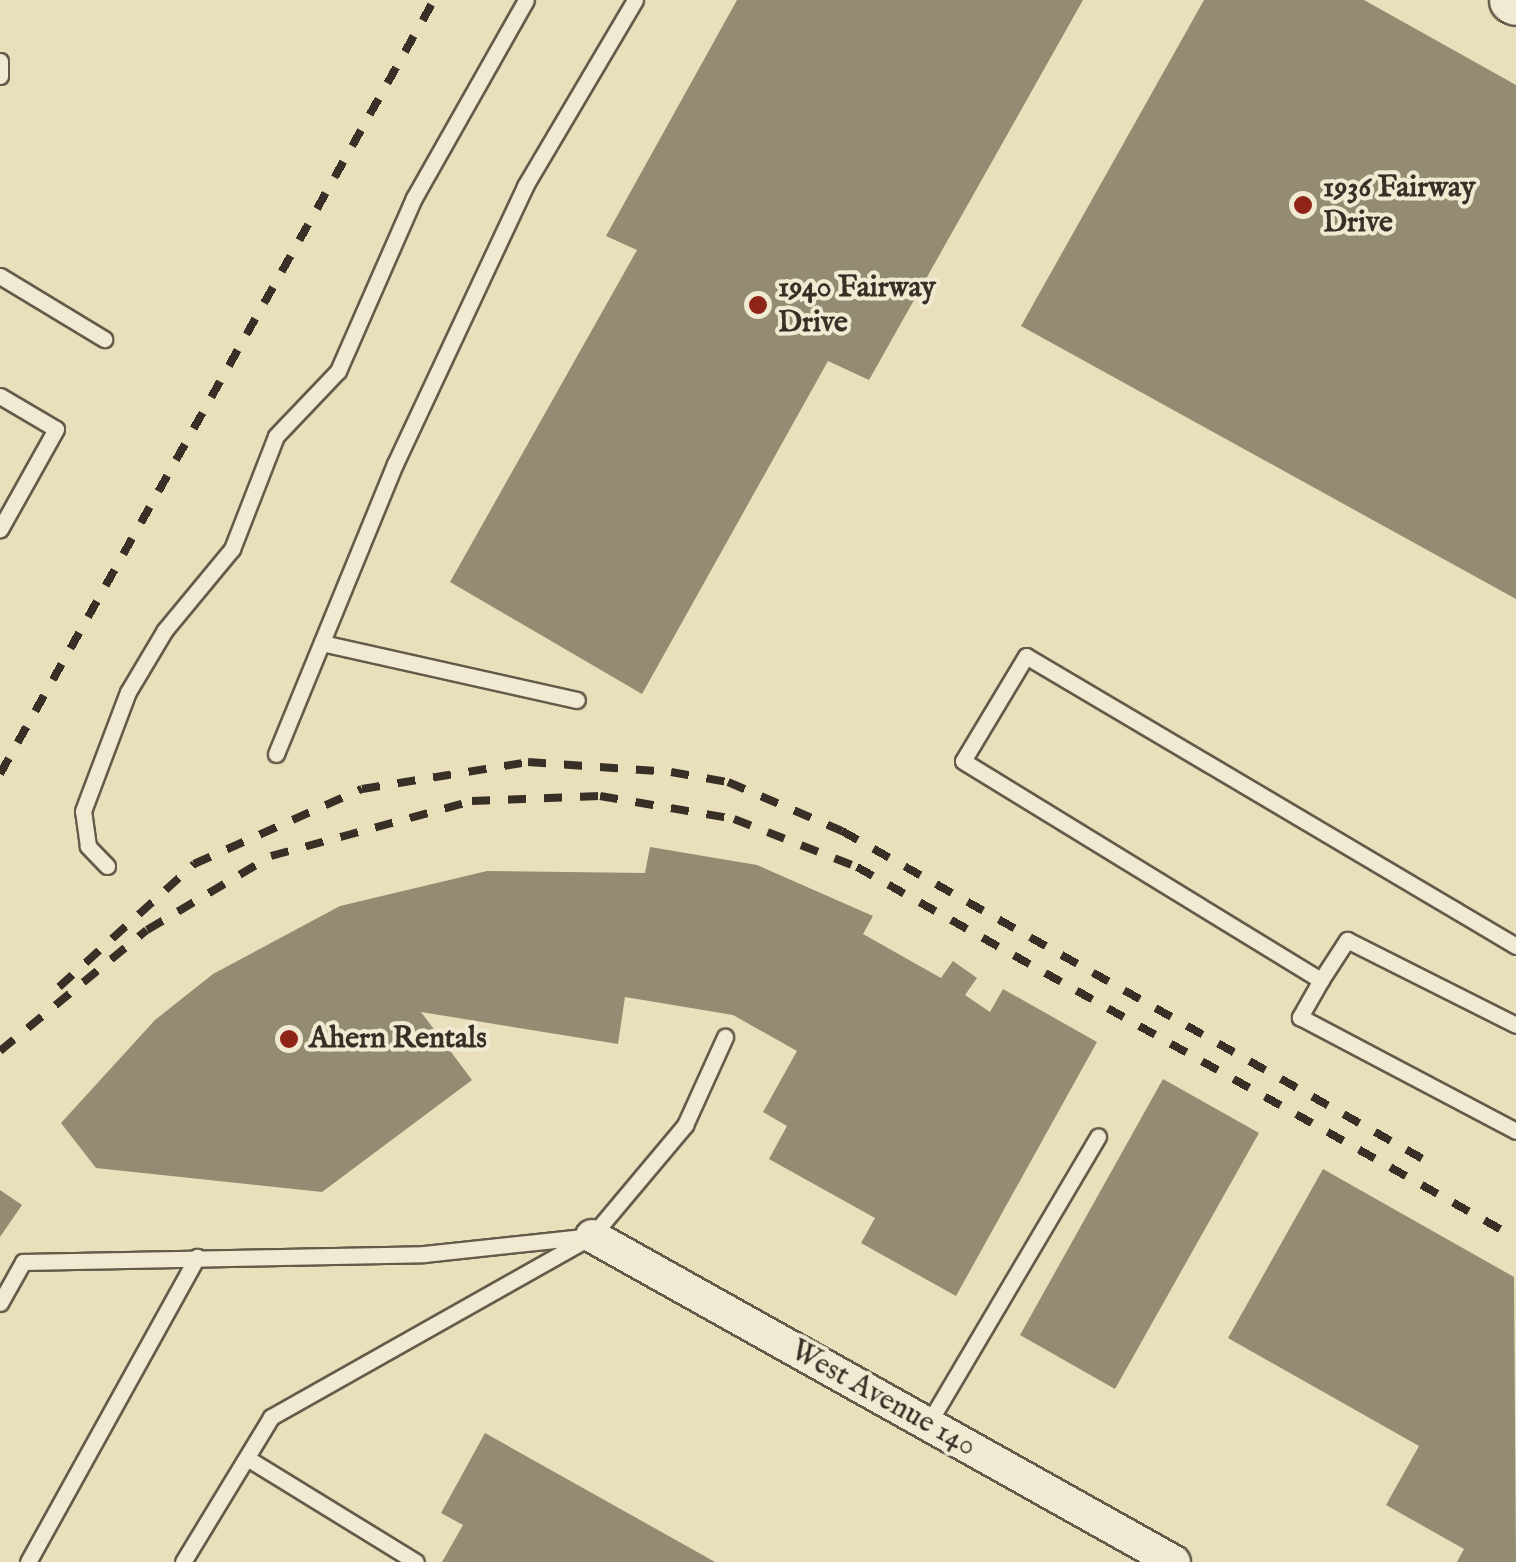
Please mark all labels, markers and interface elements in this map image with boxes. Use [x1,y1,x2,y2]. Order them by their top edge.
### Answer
place label: 1936 Fairway Drive [1323,170,1475,240]
marker: 1936 Fairway Drive [1292,194,1314,216]
place label: 1940 Fairway Drive [778,270,936,340]
marker: 1940 Fairway Drive [747,294,769,316]
place label: Ahern Rentals [309,1021,487,1057]
marker: Ahern Rentals [278,1028,300,1050]
street label: West Avenue 140 [784,1333,982,1465]

